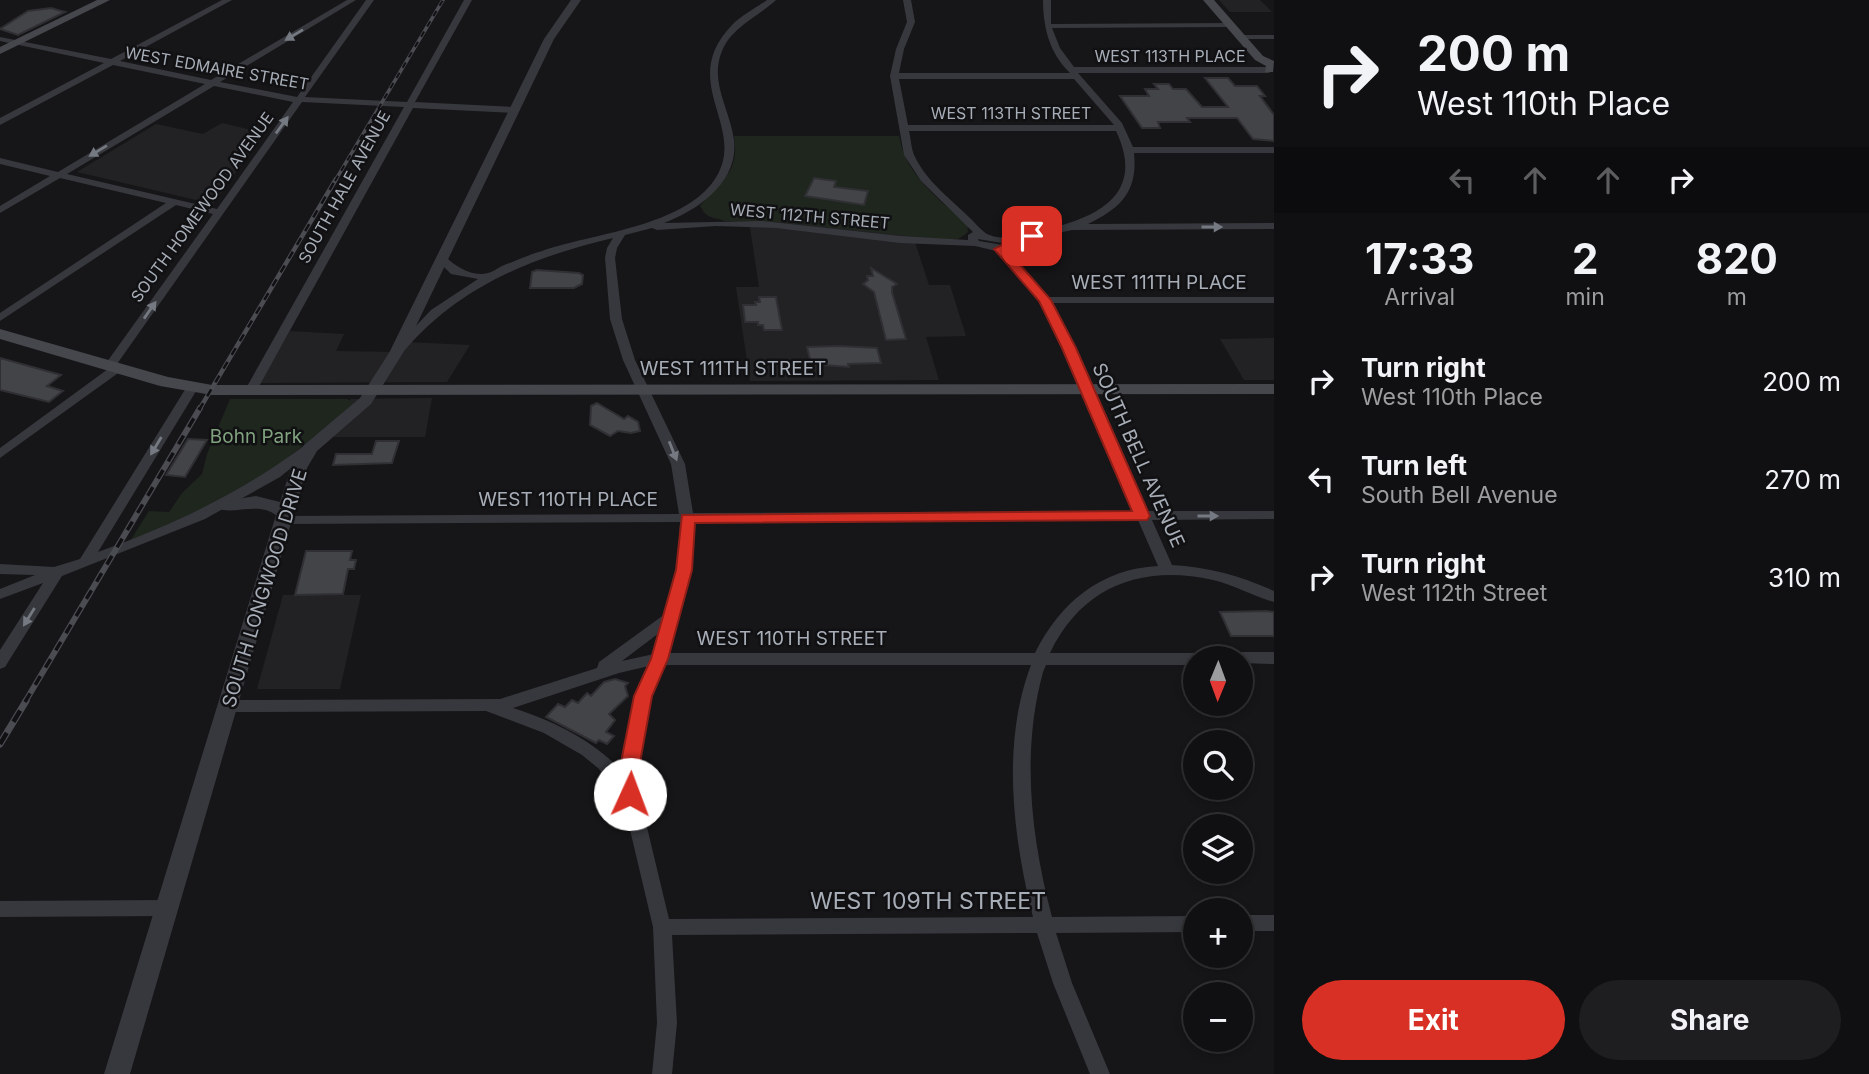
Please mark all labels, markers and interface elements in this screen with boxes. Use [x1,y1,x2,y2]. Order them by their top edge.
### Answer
text: 200 m [1417,24,1570,83]
icon: right [1302,28,1393,119]
one-way arrow [284,29,303,41]
street label: WEST EDMAIRE STREET [124,42,310,94]
street label: WEST 113TH PLACE [1094,46,1246,66]
text: West 110th Place [1417,84,1670,123]
street label: WEST 113TH STREET [931,103,1091,123]
street label: SOUTH HALE AVENUE [294,107,394,267]
street label: SOUTH HOMEWOOD AVENUE [126,108,278,306]
one-way arrow [275,116,289,134]
one-way arrow [89,145,108,158]
icon: left [1443,161,1481,199]
icon: ahead [1516,161,1554,199]
icon: ahead [1589,161,1627,199]
icon: right [1662,161,1700,199]
street label: WEST 112TH STREET [729,199,891,233]
pin [1002,206,1062,266]
icon: arrive [1013,217,1051,255]
one-way arrow [1201,221,1223,232]
text: 17:33 [1365,233,1474,284]
text: 2 [1572,233,1598,284]
text: 820 [1696,233,1778,284]
street label: WEST 111TH PLACE [1071,271,1247,294]
text: Arrival [1384,283,1455,311]
text: min [1565,283,1605,311]
text: m [1727,283,1747,311]
one-way arrow [143,301,157,319]
text: Turn right [1361,352,1486,383]
street label: WEST 111TH STREET [640,357,826,380]
street label: SOUTH BELL AVENUE [1087,359,1190,551]
icon: right [1302,362,1340,400]
text: 200 m [1762,366,1841,397]
text: West 110th Place [1361,383,1543,411]
park label: Bohn Park [210,425,303,448]
one-way arrow [150,436,163,456]
one-way arrow [668,441,679,462]
text: Turn left [1361,450,1467,481]
icon: left [1302,460,1340,498]
text: 270 m [1764,464,1841,495]
street label: SOUTH LONGWOOD DRIVE [217,466,312,710]
text: South Bell Avenue [1361,481,1558,509]
street label: WEST 110TH PLACE [478,488,658,511]
one-way arrow [1197,510,1219,522]
text: Turn right [1361,548,1486,579]
icon: right [1302,558,1340,596]
text: 310 m [1768,562,1841,593]
text: West 112th Street [1361,579,1547,607]
one-way arrow [23,608,36,627]
street label: WEST 110TH STREET [697,627,887,650]
north arrow [1183,646,1253,716]
map controls [1183,646,1253,1052]
button: search [1183,730,1253,800]
position arrow [593,757,667,831]
button: layers [1183,814,1253,884]
street label: WEST 109TH STREET [810,887,1046,915]
button: + [1183,898,1253,968]
button: Exit [1302,980,1565,1060]
button: Share [1579,980,1841,1060]
button: − [1183,982,1253,1052]

